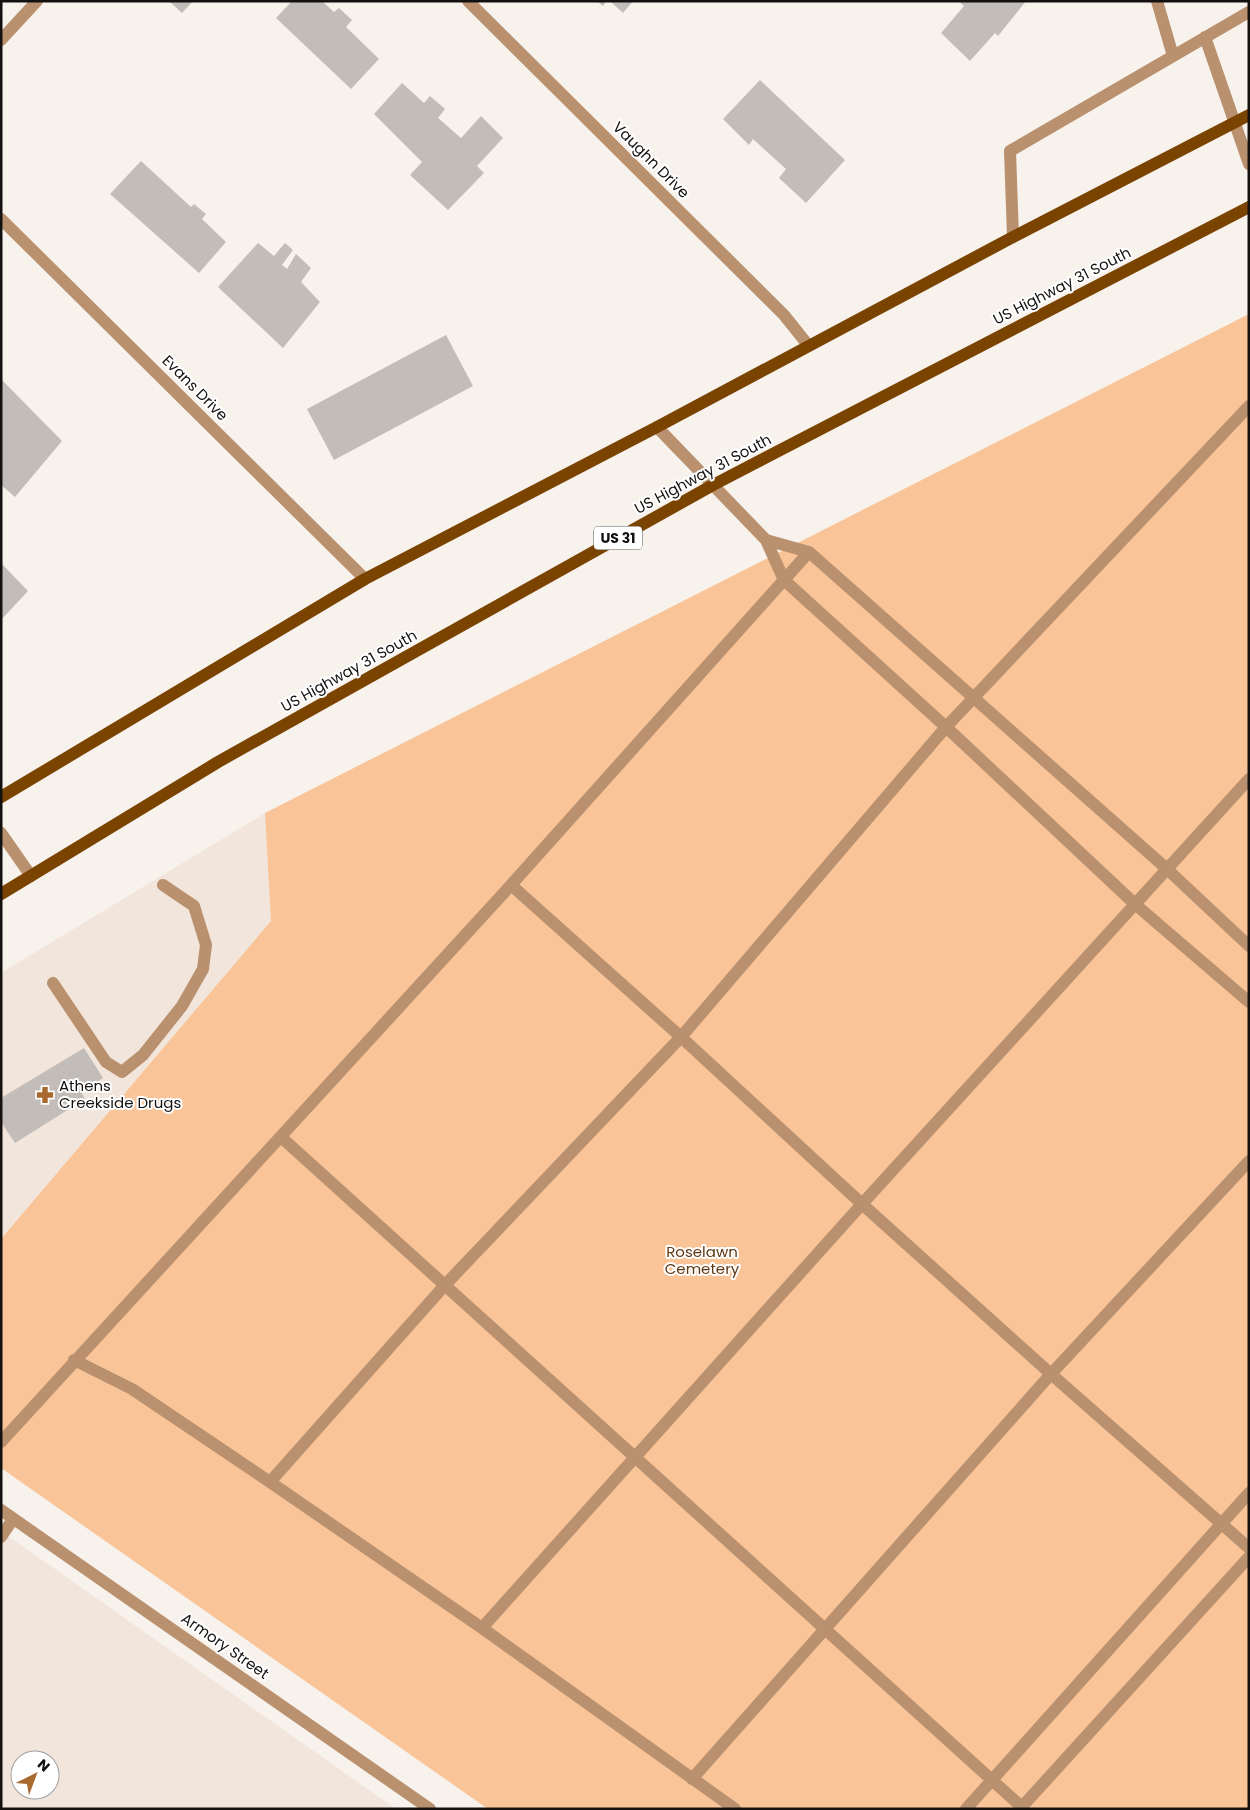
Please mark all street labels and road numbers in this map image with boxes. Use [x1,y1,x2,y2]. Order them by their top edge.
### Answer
street label: Vaughn Drive [608,117,694,203]
street label: US Highway 31 South [989,242,1134,329]
street label: Evans Drive [158,350,233,425]
street label: US Highway 31 South [631,429,775,519]
road number: US 31 [594,526,642,550]
street label: US Highway 31 South [277,624,420,717]
street label: Armory Street [177,1608,273,1684]

